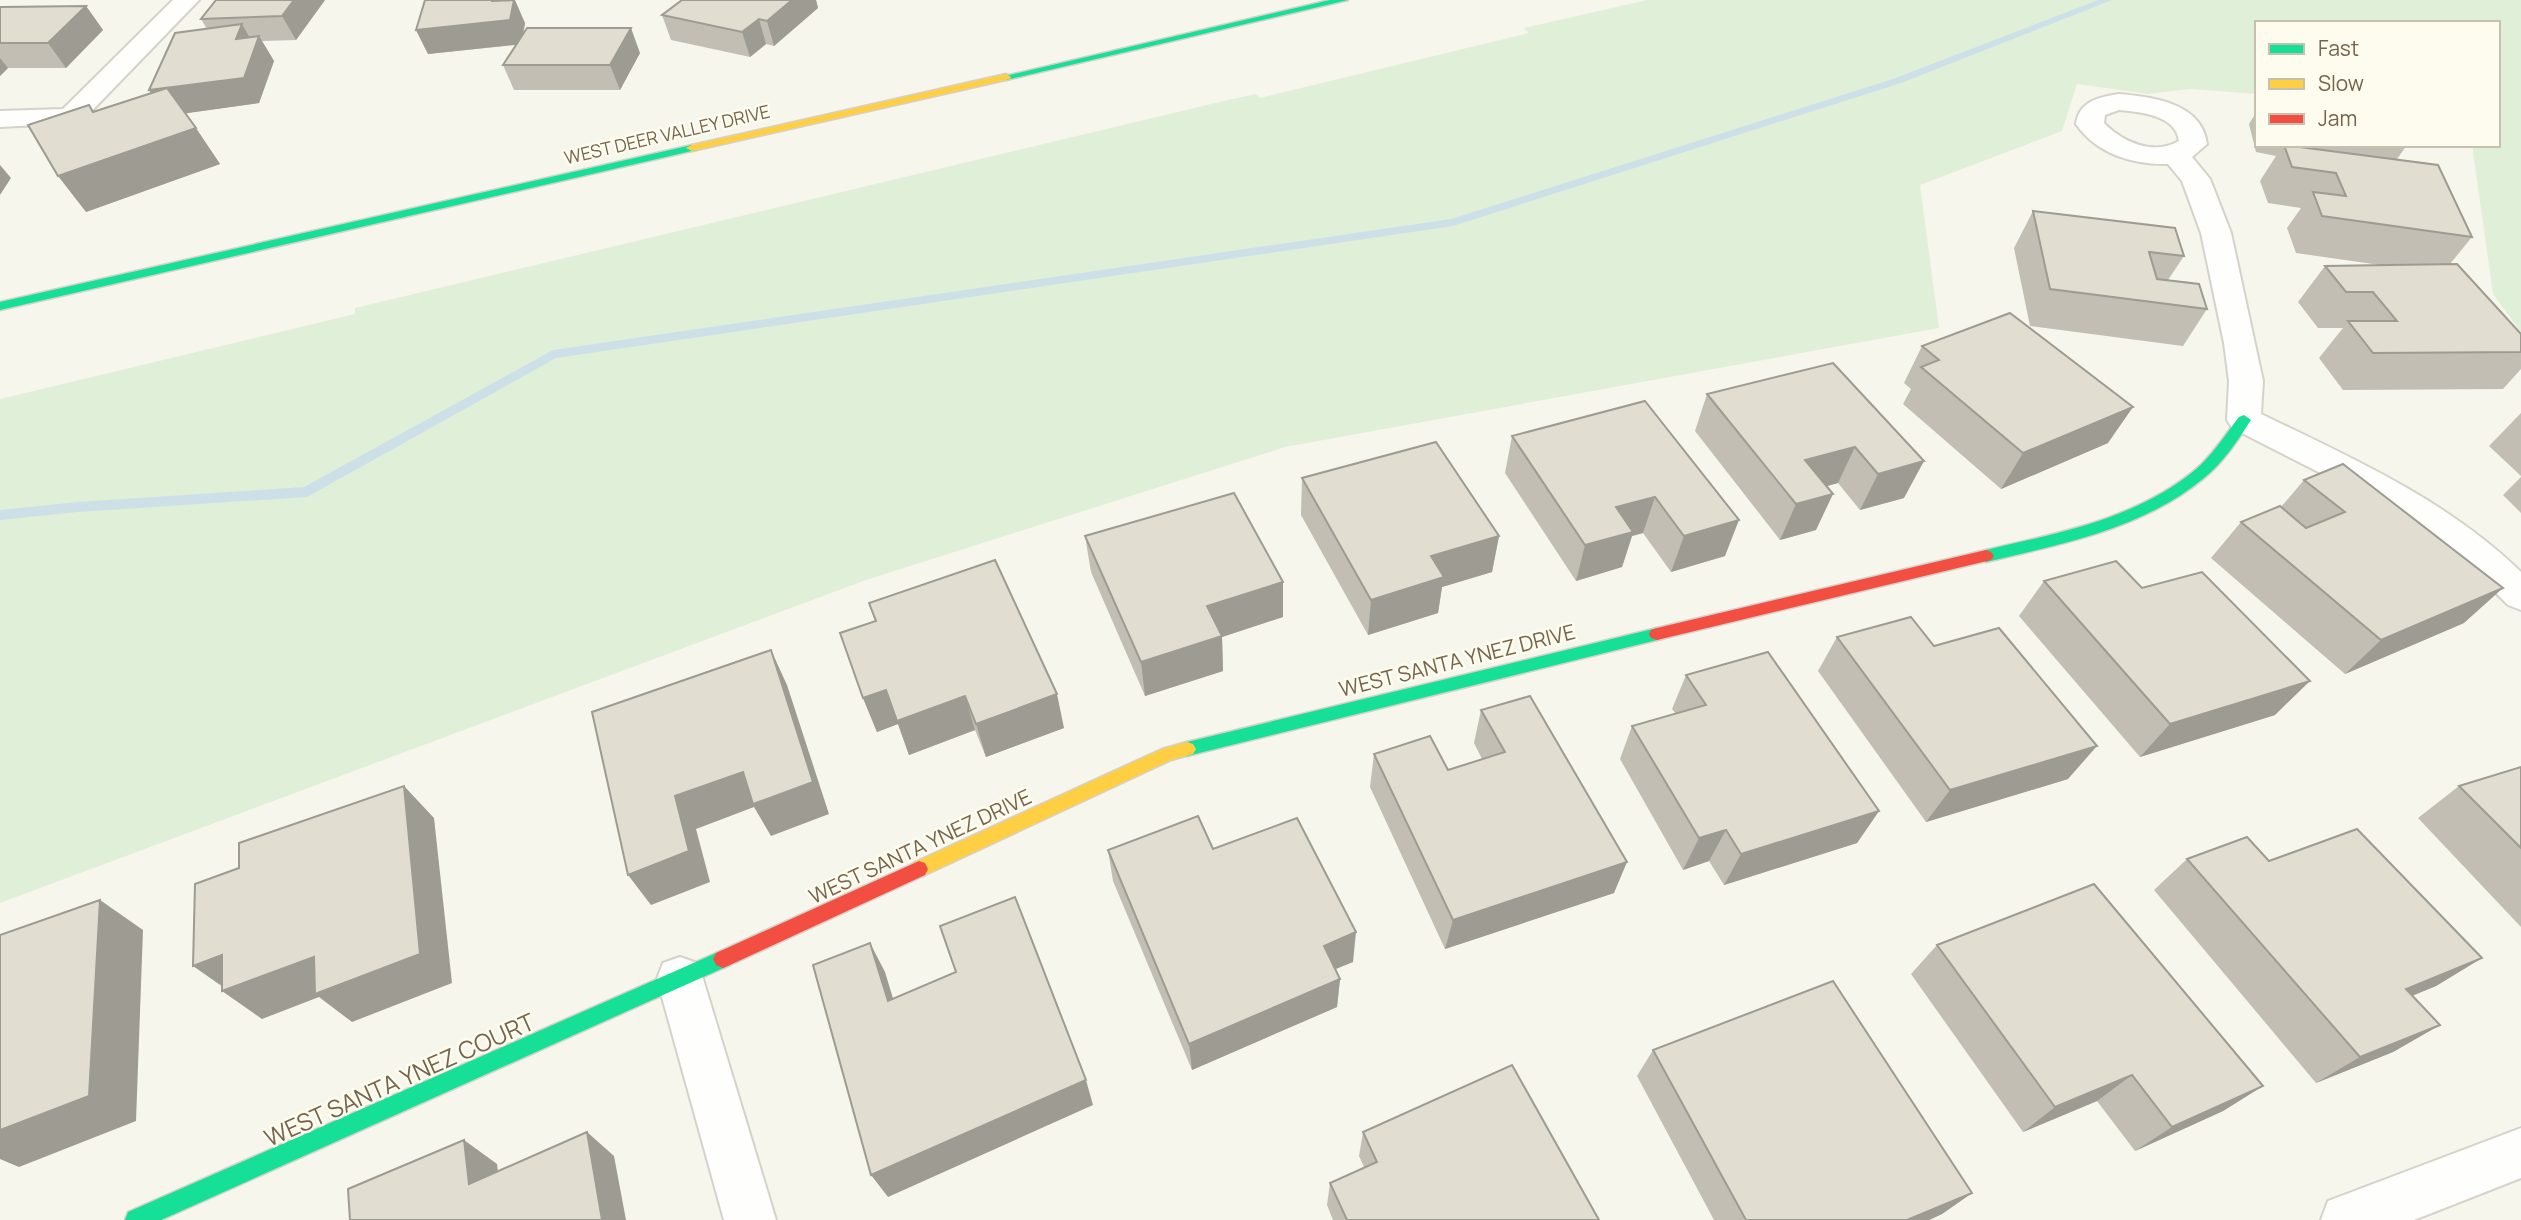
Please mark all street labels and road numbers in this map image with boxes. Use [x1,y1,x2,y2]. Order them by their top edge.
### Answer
street label: WEST DEER VALLEY DRIVE [562,99,772,169]
street label: WEST SANTA YNEZ DRIVE [1336,617,1578,703]
street label: WEST SANTA YNEZ DRIVE [804,782,1036,910]
street label: WEST SANTA YNEZ COURT [259,1004,540,1154]

